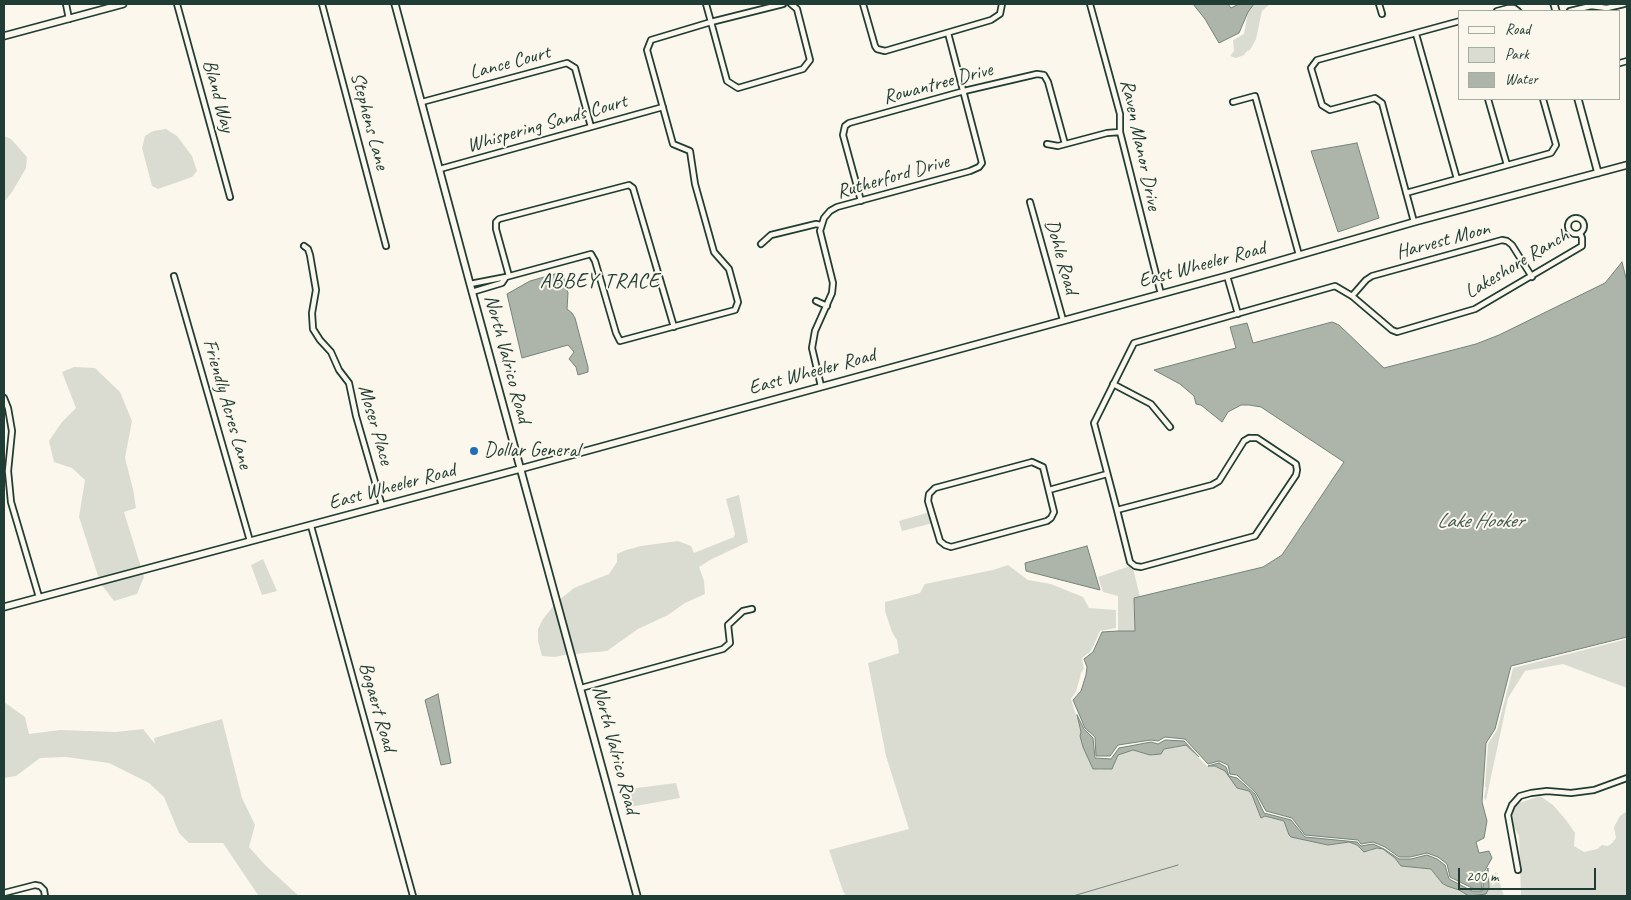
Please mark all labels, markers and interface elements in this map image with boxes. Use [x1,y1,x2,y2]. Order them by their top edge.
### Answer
legend [1458,10,1621,100]
text: Road [1505,20,1530,39]
street label: Lance Court [467,41,553,85]
text: Park [1505,45,1529,64]
street label: Bland Way [197,57,239,135]
street label: Rowantree Drive [881,58,995,110]
street label: Stephens Lane [344,70,394,172]
text: Water [1505,70,1538,89]
street label: Raven Manor Drive [1114,77,1166,213]
street label: Whispering Sands Court [464,90,630,158]
street label: Rutherford Drive [834,150,952,204]
street label: Dohle Road [1039,217,1083,297]
street label: Harvest Moon [1393,217,1493,265]
street label: Lakeshore Ranch [1461,224,1573,304]
street label: East Wheeler Road [1136,237,1268,293]
district label: ABBEY TRACE [538,268,662,294]
street label: North Valrico Road [478,292,536,426]
street label: Friendly Acres Lane [197,336,257,472]
street label: East Wheeler Road [746,344,878,400]
street label: Moser Place [352,382,398,468]
place label: Dollar General [484,439,580,463]
marker: Dollar General [468,445,480,457]
street label: East Wheeler Road [326,459,458,515]
water label: Lake Hooker [1437,508,1523,534]
street label: Bogaert Road [353,660,401,754]
street label: North Valrico Road [586,683,644,817]
scale bar [1461,858,1598,890]
text: 200 m [1466,867,1498,886]

